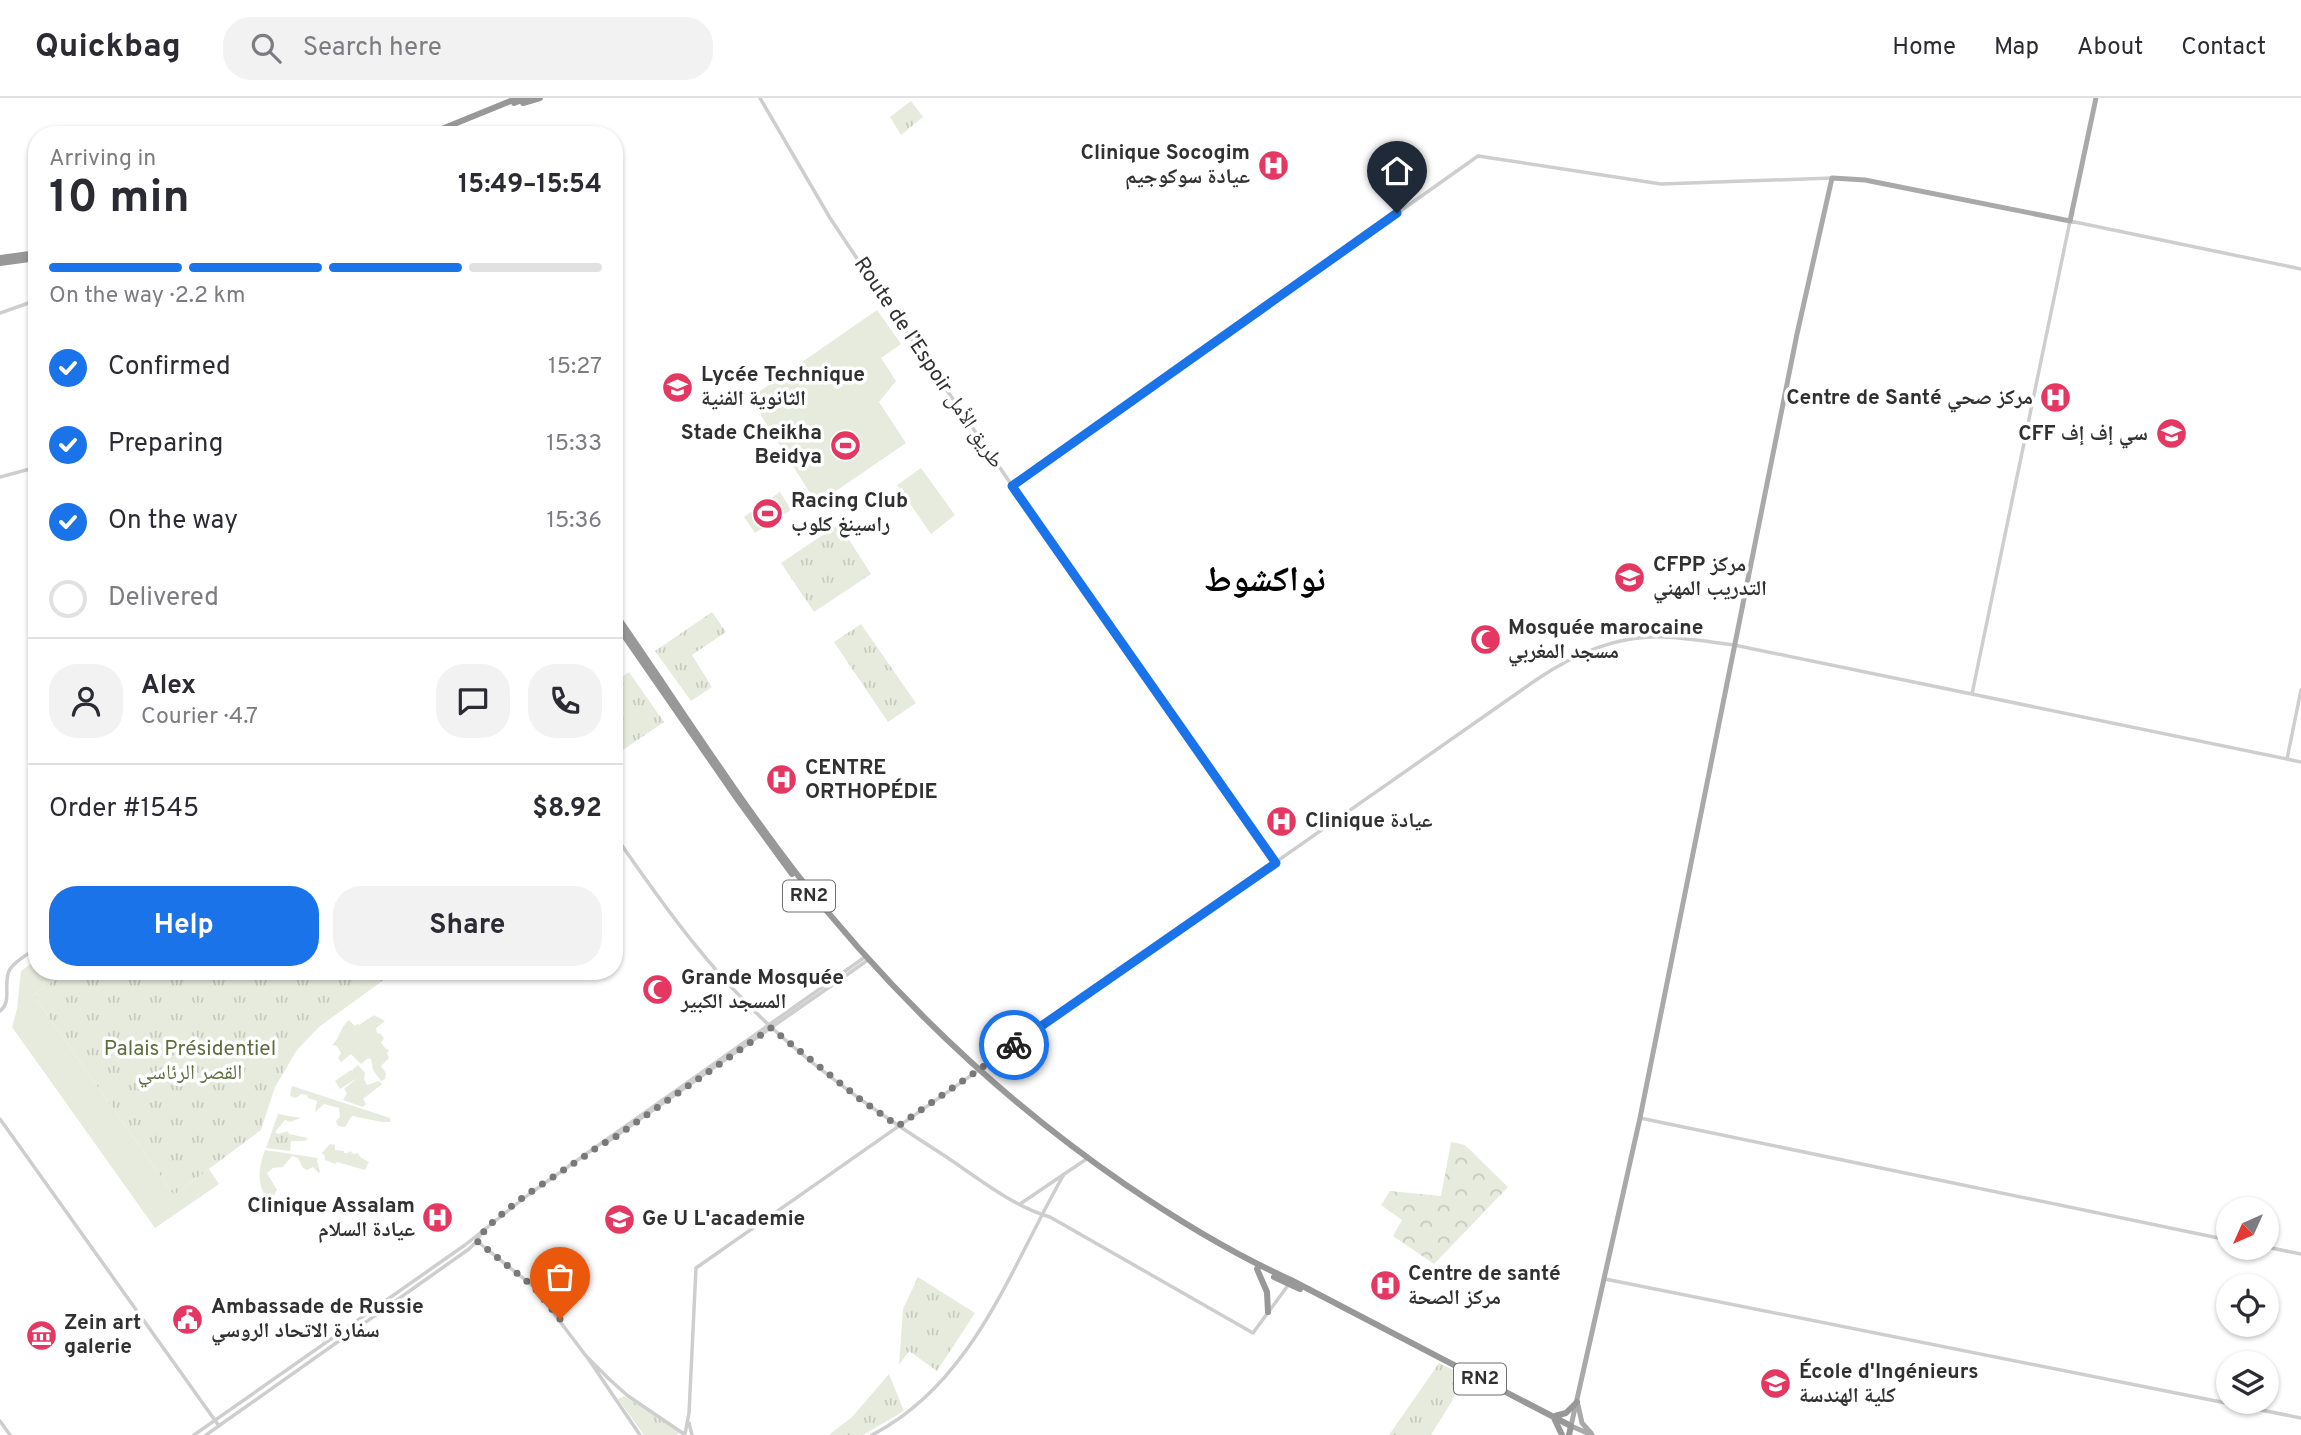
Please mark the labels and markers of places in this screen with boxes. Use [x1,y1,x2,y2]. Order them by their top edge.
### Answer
place label: Clinique Socogim عيادة سوكوجيم [1081,140,1250,191]
pin [1367,141,1427,213]
hospital icon: Clinique Socogim عيادة سوكوجيم [1256,148,1290,182]
place label: Lycée Technique الثانوية الفنية [701,362,865,413]
school or university icon: Lycée Technique الثانوية الفنية [661,370,695,404]
hospital icon: Centre de Santé مركز صحي [2039,381,2073,415]
place label: Centre de Santé مركز صحي [1786,385,2033,413]
school or university icon: CFF سي إف إف [2154,417,2188,451]
place label: Stade Cheikha Beidya [681,420,822,471]
place label: CFF سي إف إف [2018,421,2148,449]
sports icon: Stade Cheikha Beidya [828,428,862,462]
place label: Racing Club راسينغ كلوب [791,488,908,539]
sports icon: Racing Club راسينغ كلوب [751,496,785,530]
place label: CFPP مركز التدريب المهني [1653,552,1767,604]
school or university icon: CFPP مركز التدريب المهني [1613,560,1647,594]
place label: Mosquée marocaine مسجد المغربي [1508,615,1703,667]
mosque icon: Mosquée marocaine مسجد المغربي [1468,623,1502,657]
place label: CENTRE ORTHOPÉDIE [805,755,938,806]
hospital icon: CENTRE ORTHOPÉDIE [765,763,799,797]
hospital icon: Clinique عيادة [1265,804,1299,838]
place label: Clinique عيادة [1305,808,1433,835]
place label: Grande Mosquée المسجد الكبير [680,965,844,1016]
mosque icon: Grande Mosquée المسجد الكبير [641,973,675,1007]
place label: Clinique Assalam عيادة السلام [247,1193,415,1244]
hospital icon: Clinique Assalam عيادة السلام [421,1201,455,1235]
school or university icon: Ge U L'academie [602,1202,636,1236]
place label: Ge U L'academie [642,1206,805,1233]
pin [530,1247,590,1319]
place label: Centre de santé مركز الصحة [1408,1261,1561,1312]
hospital icon: Centre de santé مركز الصحة [1368,1269,1402,1303]
place label: Ambassade de Russie سفارة الاتحاد الروسي [211,1294,424,1346]
public building icon: Ambassade de Russie سفارة الاتحاد الروسي [171,1302,205,1336]
place label: Zein art galerie [64,1310,141,1361]
museum icon: Zein art galerie [24,1318,58,1352]
place label: École d'Ingénieurs كلية الهندسة [1799,1358,1979,1410]
school or university icon: École d'Ingénieurs كلية الهندسة [1759,1367,1793,1401]

